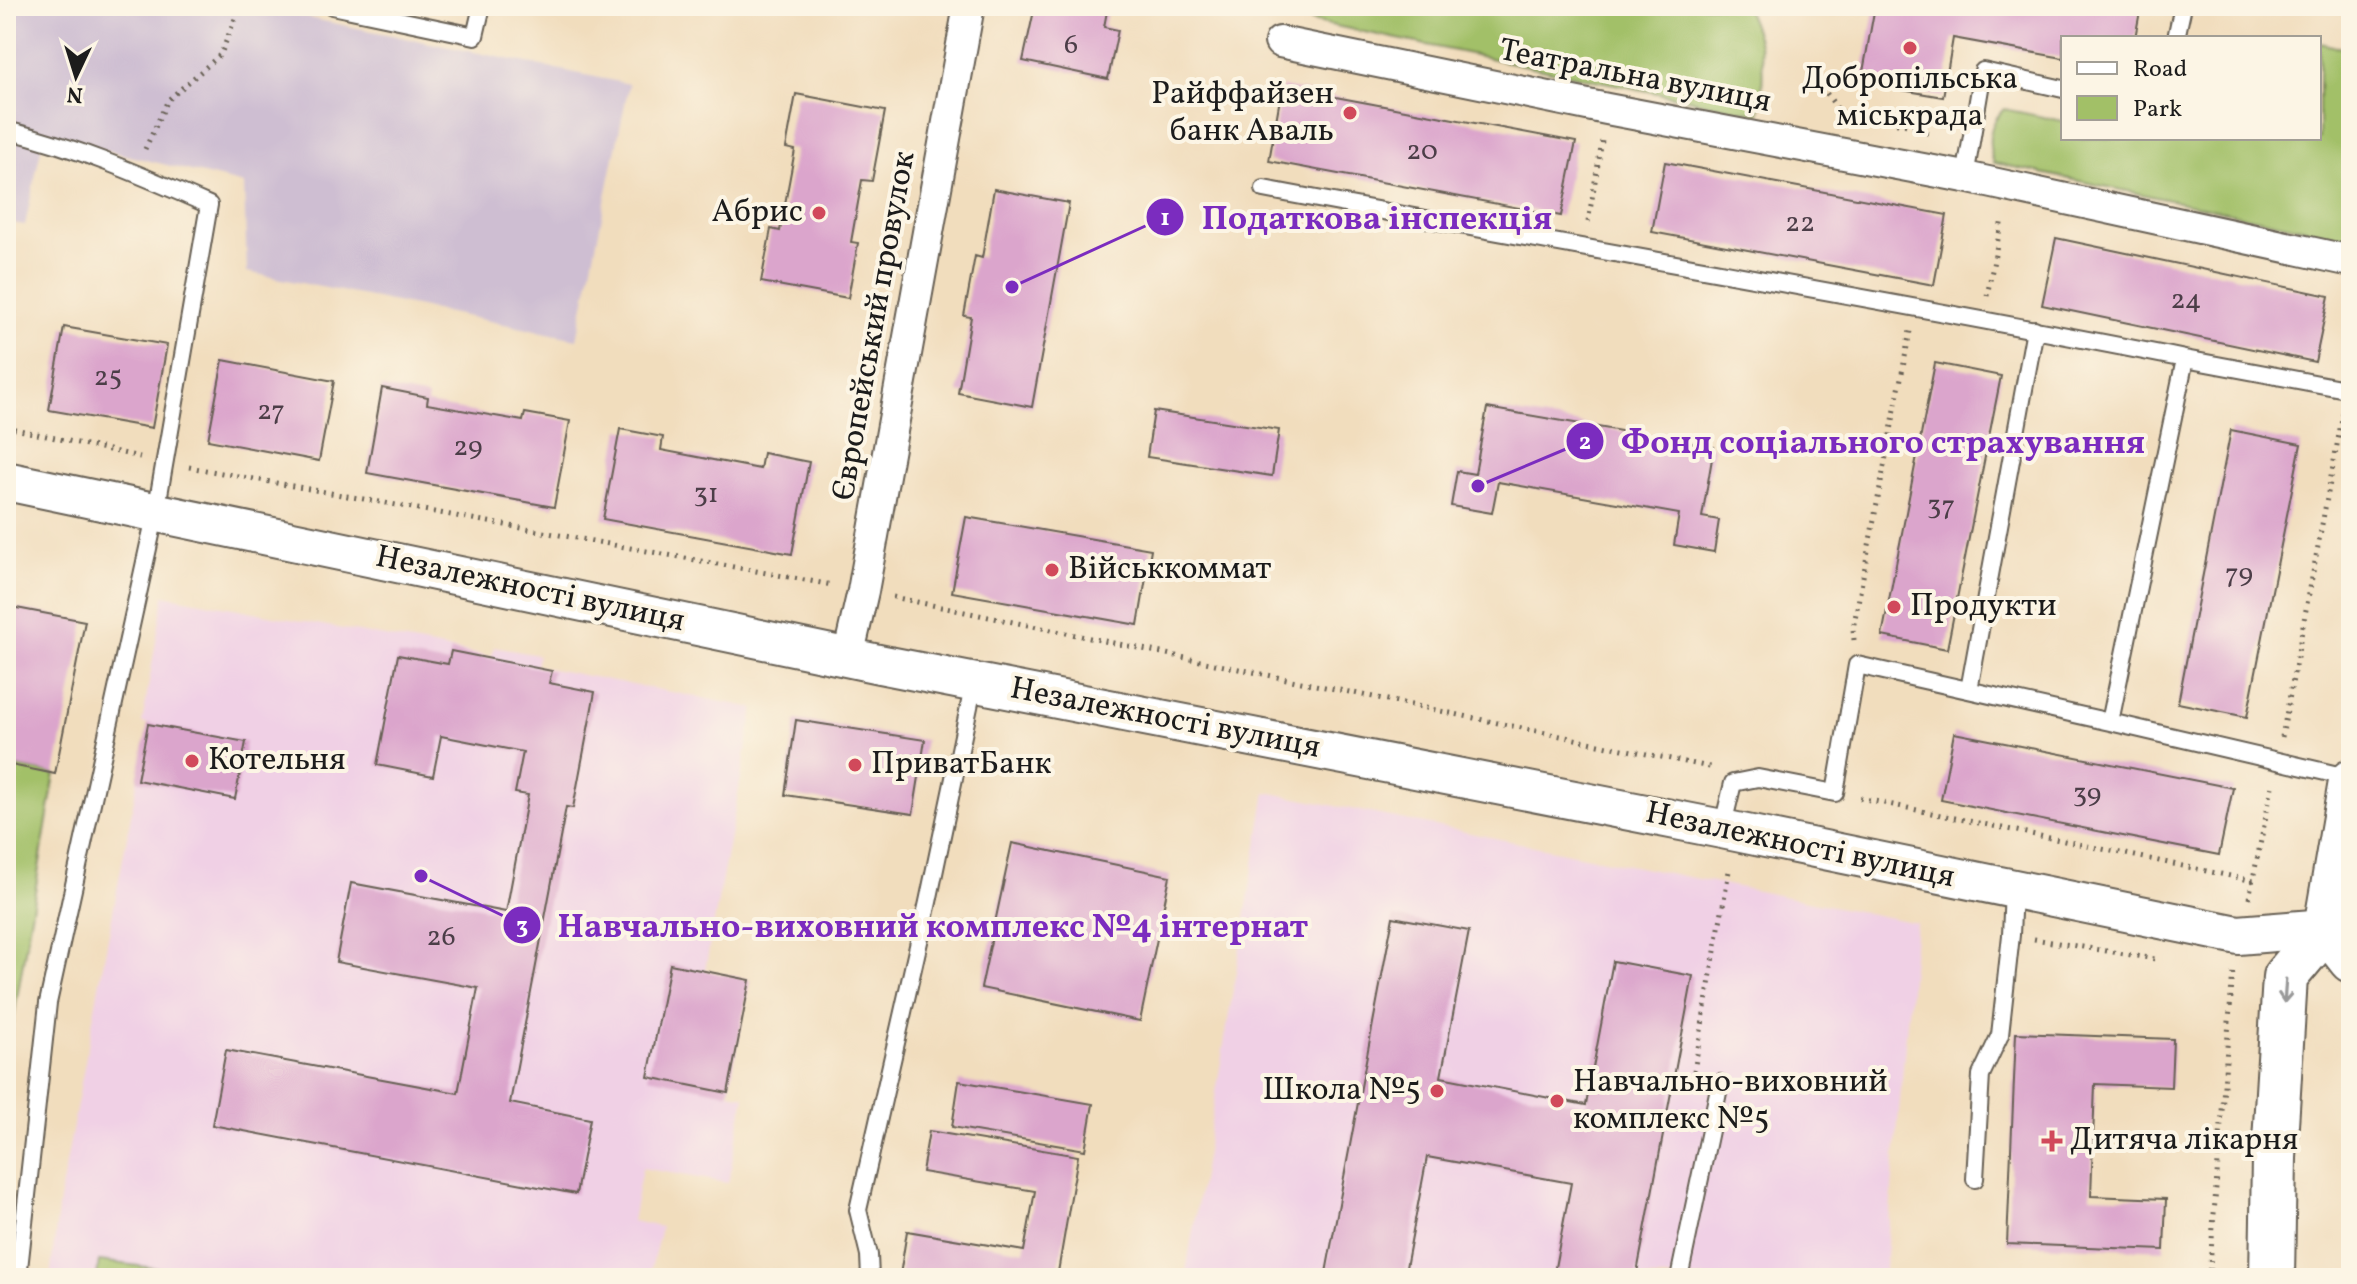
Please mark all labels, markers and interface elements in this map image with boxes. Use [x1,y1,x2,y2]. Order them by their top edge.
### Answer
house number: 6 [1064,26,1078,65]
street label: Театральна вулиця [1495,29,1775,125]
north arrow [36,36,116,116]
legend [2061,36,2321,140]
marker: Добропільська міськрада [1901,39,1919,57]
text: Road [2133,53,2187,87]
place label: Добропільська міськрада [1802,58,2018,139]
place label: Райффайзен банк Аваль [1151,73,1334,154]
text: N [66,77,84,109]
text: Park [2133,93,2182,127]
marker: Райффайзен банк Аваль [1341,104,1359,122]
house number: 20 [1406,132,1438,171]
street label: Європейський провулок [823,148,927,504]
callout: Податкова інспекція [1145,188,1568,246]
place label: Абрис [711,191,803,235]
text: Податкова інспекція [1202,197,1552,244]
text: 1 [1160,202,1170,236]
marker: Абрис [810,204,828,222]
house number: 22 [1785,204,1815,243]
house number: 24 [2171,281,2201,320]
house number: 25 [94,358,122,397]
house number: 27 [257,392,285,431]
callout: Фонд соціального страхування [1565,412,2161,470]
text: Фонд соціального страхування [1621,421,2145,468]
text: 2 [1579,426,1591,460]
house number: 29 [453,428,483,467]
house number: 31 [693,475,719,514]
house number: 37 [1927,487,1955,526]
street label: Незалежності вулиця [371,536,689,644]
place label: Військкоммат [1068,548,1271,592]
house number: 79 [2225,555,2253,594]
marker: Військкоммат [1043,561,1061,579]
place label: Продукти [1910,585,2057,629]
marker: Продукти [1885,598,1903,616]
street label: Незалежності вулиця [1006,667,1324,771]
place label: Котельня [208,739,346,783]
place label: ПриватБанк [871,743,1052,787]
marker: Котельня [183,752,201,770]
marker: ПриватБанк [846,756,864,774]
house number: 39 [2073,775,2101,814]
street label: Незалежності вулиця [1641,792,1959,900]
callout: Навчально-виховний комплекс №4 інтернат [502,896,1325,954]
text: Навчально-виховний комплекс №4 інтернат [558,905,1309,952]
text: 3 [516,910,528,944]
house number: 26 [426,918,456,957]
one-way arrow [2277,977,2292,1004]
place label: Навчально-виховний комплекс №5 [1573,1061,1888,1142]
place label: Школа №5 [1263,1069,1421,1113]
marker: Школа №5 [1428,1082,1446,1100]
marker: Навчально-виховний комплекс №5 [1548,1092,1566,1110]
place label: Дитяча лікарня [2070,1119,2298,1163]
marker: Дитяча лікарня [2041,1130,2063,1152]

